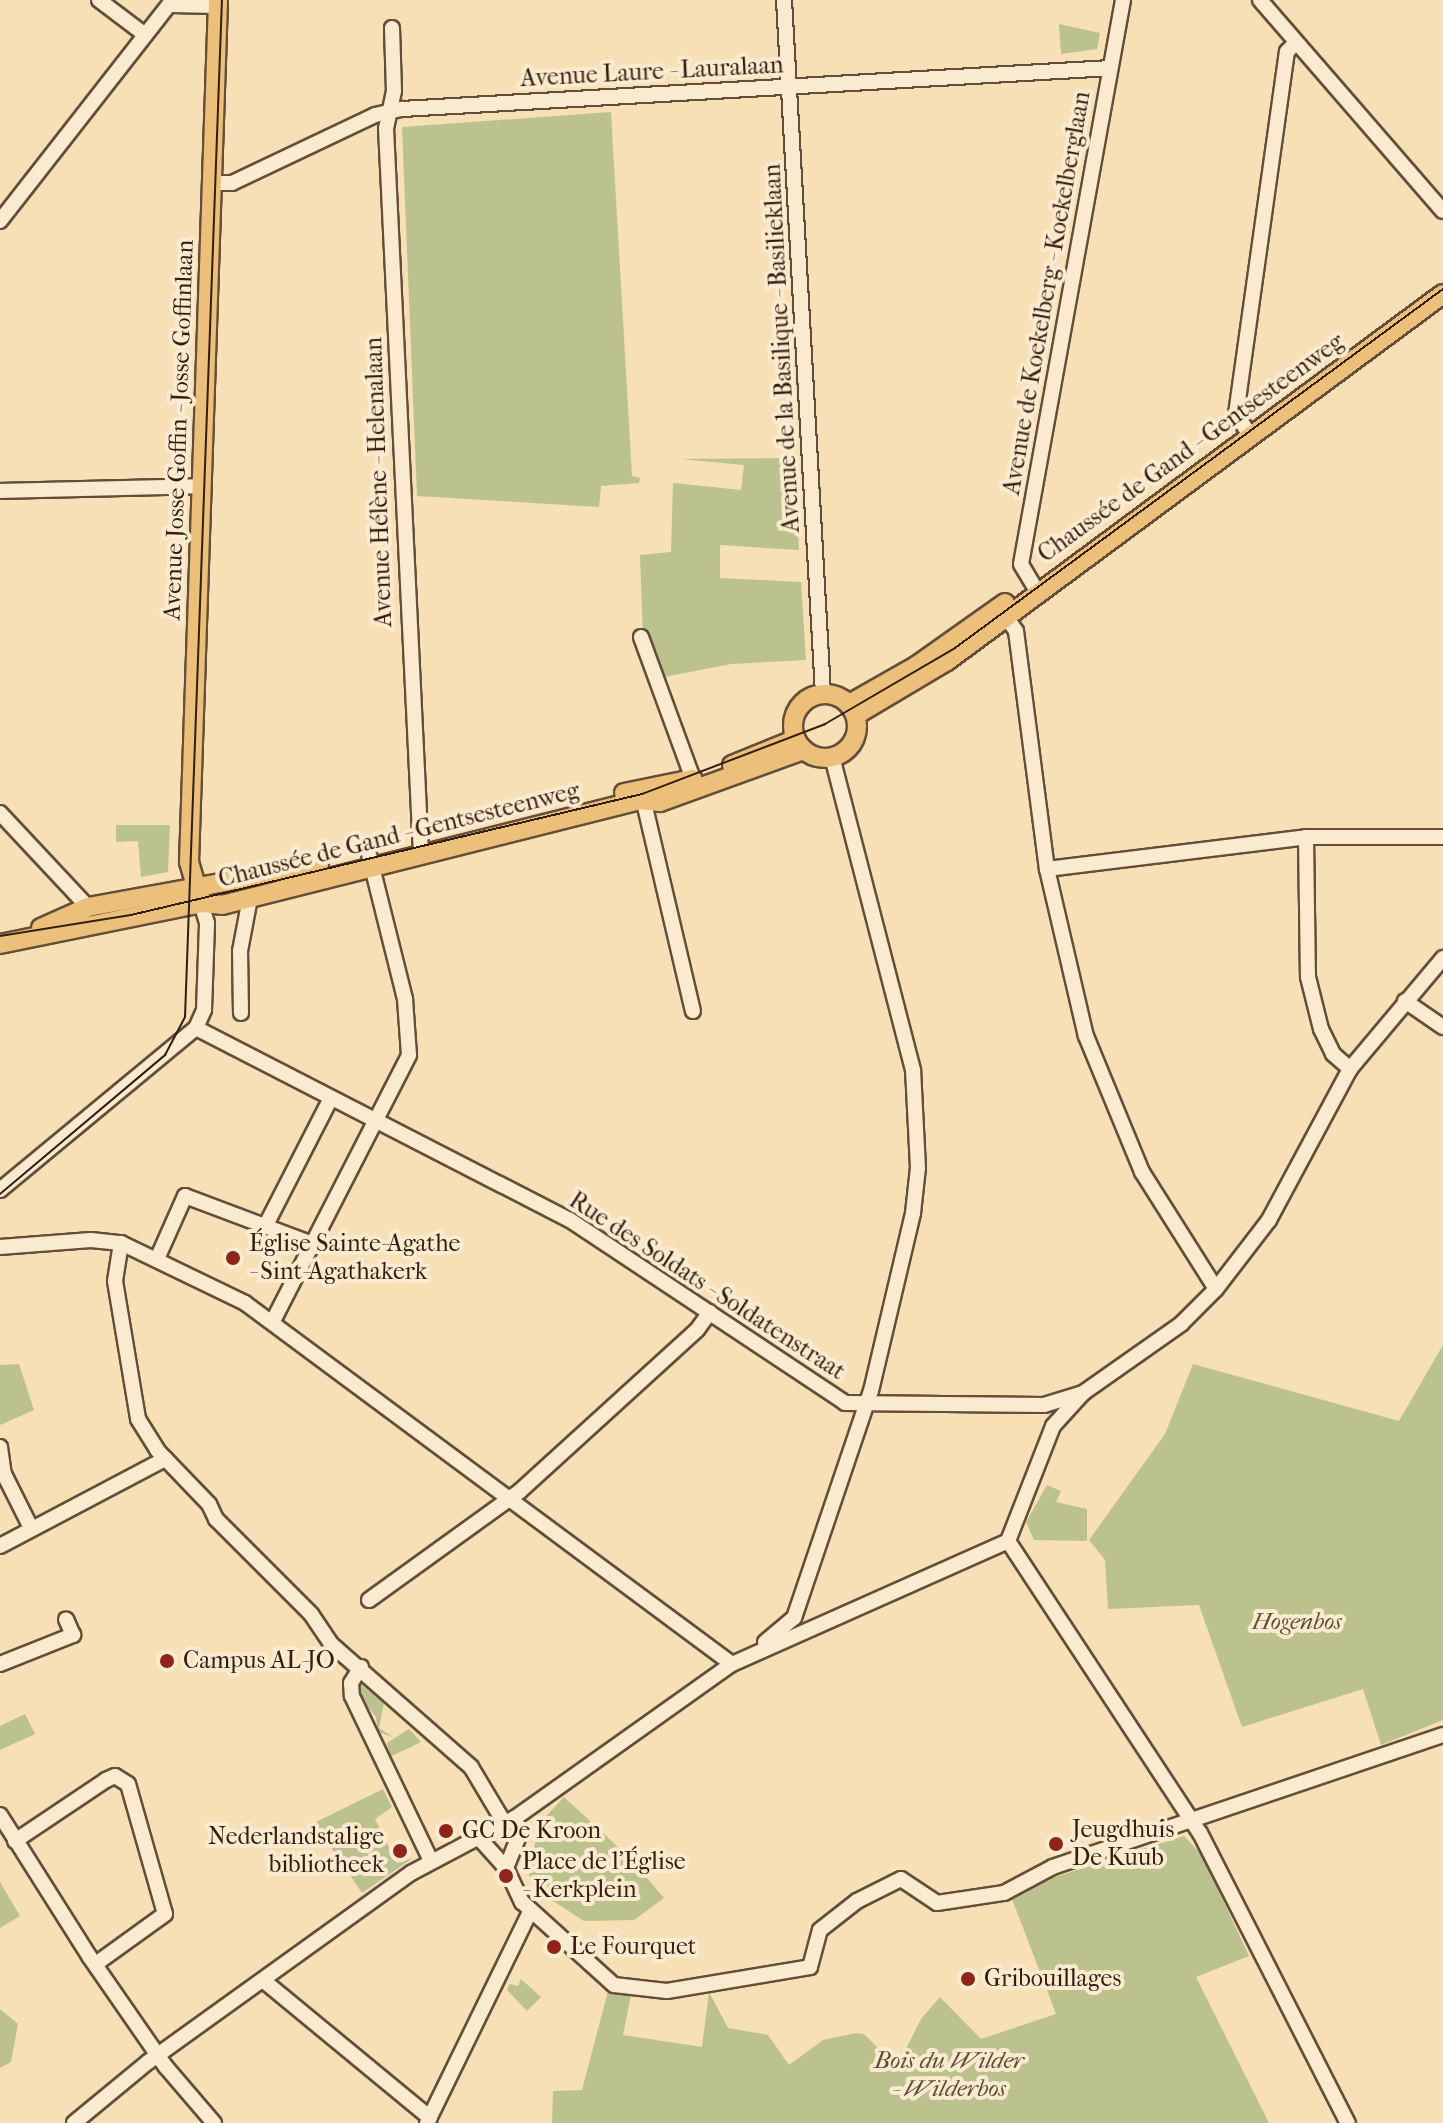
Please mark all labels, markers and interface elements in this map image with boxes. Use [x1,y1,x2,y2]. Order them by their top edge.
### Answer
street label: Avenue Laure - Lauralaan [520,51,784,93]
street label: Avenue de Koekelberg - Koekelberglaan [997,89,1097,497]
street label: Avenue de la Basilique - Basilieklaan [758,163,806,533]
street label: Avenue Josse Goffin - Josse Goffinlaan [158,239,200,621]
street label: Chaussée de Gand - Gentsesteenweg [1032,327,1350,569]
street label: Avenue Hélène - Helenalaan [360,336,398,628]
street label: Chaussée de Gand - Gentsesteenweg [216,776,582,894]
street label: Rue des Soldats - Soldatenstraat [564,1186,850,1386]
place label: Église Sainte-Agathe - Sint-Agathakerk [249,1230,460,1286]
marker: Église Sainte-Agathe - Sint-Agathakerk [224,1249,242,1267]
park label: Hogenbos [1252,1608,1342,1636]
place label: Campus AL-JO [183,1647,335,1675]
marker: Campus AL-JO [158,1652,176,1670]
place label: Jeugdhuis De Kuub [1072,1816,1174,1872]
place label: GC De Kroon [462,1817,601,1845]
marker: GC De Kroon [437,1822,455,1840]
place label: Nederlandstalige bibliotheek [208,1823,384,1879]
marker: Jeugdhuis De Kuub [1047,1835,1065,1853]
marker: Nederlandstalige bibliotheek [391,1842,409,1860]
place label: Place de l'Église - Kerkplein [522,1848,686,1904]
marker: Place de l'Église - Kerkplein [497,1867,515,1885]
place label: Le Fourquet [570,1933,696,1961]
marker: Le Fourquet [545,1938,563,1956]
place label: Gribouillages [984,1965,1121,1993]
marker: Gribouillages [959,1970,977,1988]
park label: Bois du Wilder - Wilderbos [874,2047,1024,2103]

